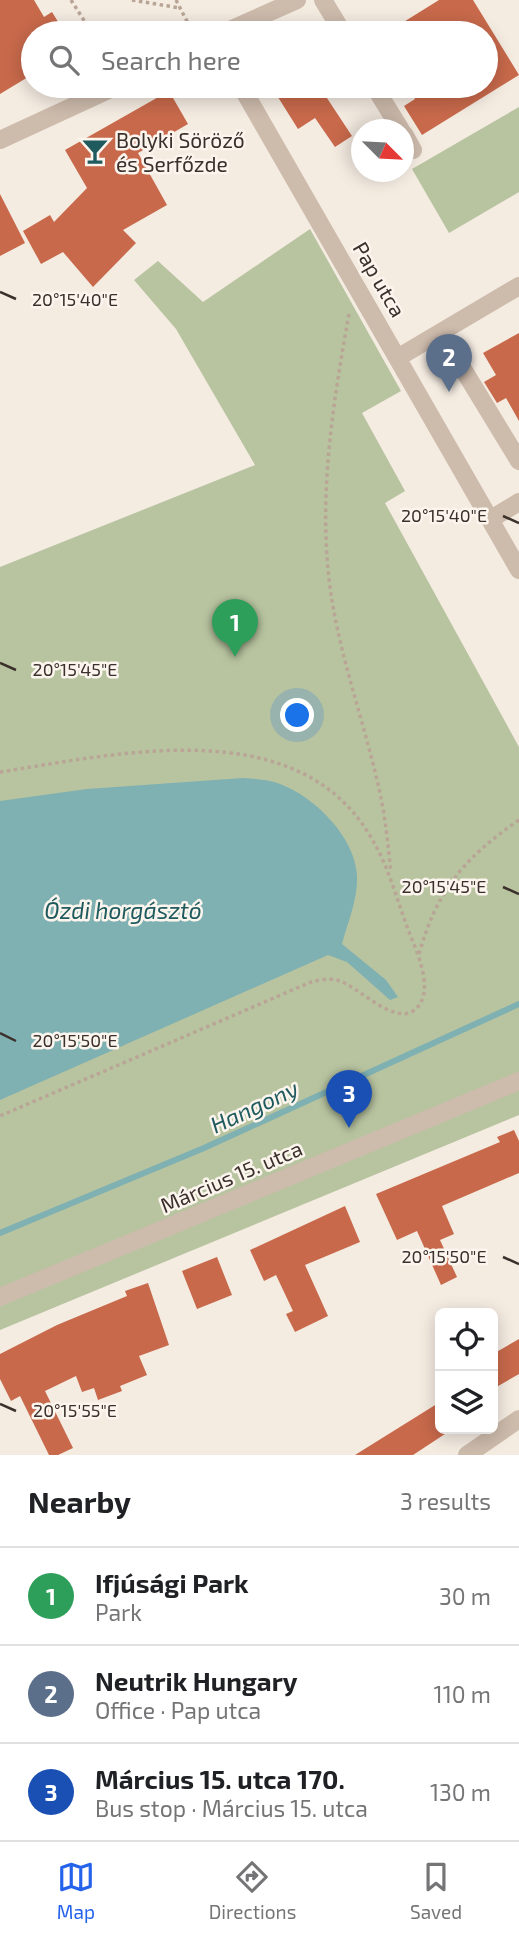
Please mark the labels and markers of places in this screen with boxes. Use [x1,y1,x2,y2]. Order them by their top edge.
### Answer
place label: Bolyki Söröző és Serfőzde [116,127,245,176]
bar icon: Bolyki Söröző és Serfőzde [80,136,110,166]
pin: 2 [426,334,472,392]
pin: 1 [212,599,258,657]
pin: 3 [326,1070,372,1128]

